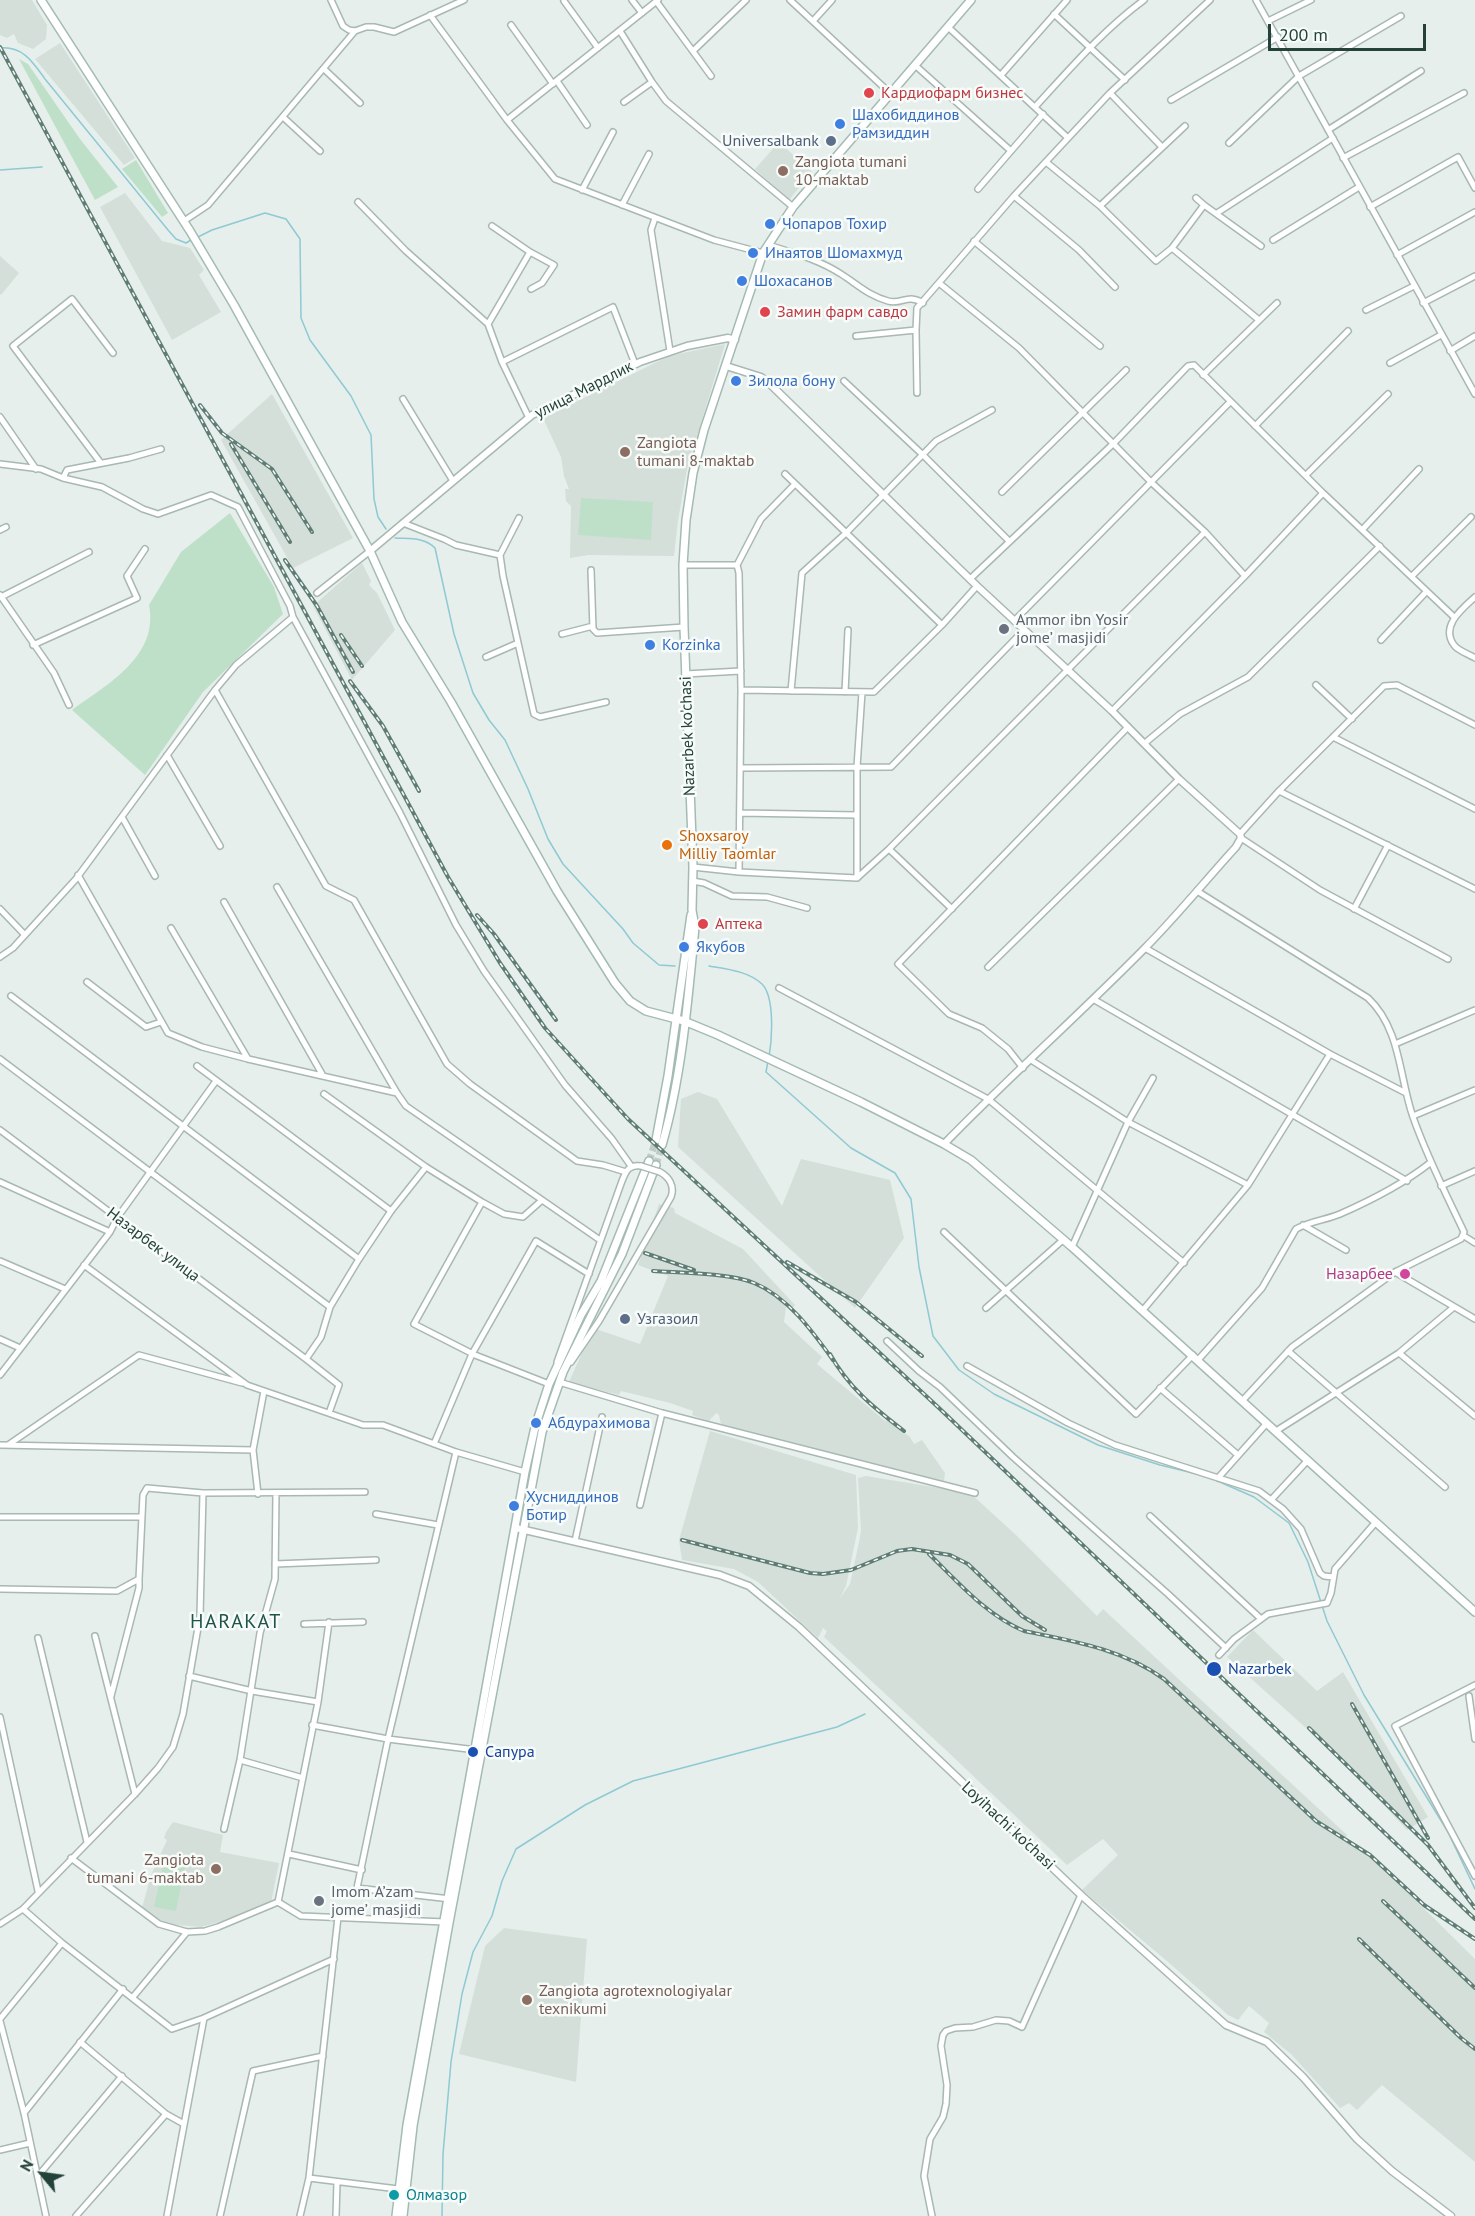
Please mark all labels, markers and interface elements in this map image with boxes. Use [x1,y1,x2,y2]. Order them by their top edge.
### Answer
scale bar [1271,12,1428,50]
text: 200 m [1279,23,1328,46]
place label: Кардиофарм бизнес [881,83,1023,103]
marker: Кардиофарм бизнес [862,86,876,100]
place label: Шахобиддинов Рамзиддин [852,105,959,143]
marker: Шахобиддинов Рамзиддин [833,117,847,131]
place label: Universalbank [722,131,819,151]
marker: Universalbank [824,134,838,148]
place label: Zangiota tumani 10-maktab [795,152,907,190]
marker: Zangiota tumani 10-maktab [776,164,790,178]
place label: Чопаров Тохир [782,214,887,234]
marker: Чопаров Тохир [763,217,777,231]
place label: Инаятов Шомахмуд [765,243,902,263]
marker: Инаятов Шомахмуд [746,246,760,260]
place label: Шохасанов [754,271,833,291]
marker: Шохасанов [735,274,749,288]
place label: Замин фарм савдо [777,302,908,322]
marker: Замин фарм савдо [758,305,772,319]
street label: улица Мардлик [532,357,636,423]
place label: Зилола бону [748,371,835,391]
marker: Зилола бону [729,374,743,388]
place label: Zangiota tumani 8-maktab [637,433,754,471]
marker: Zangiota tumani 8-maktab [618,445,632,459]
place label: Ammor ibn Yosir jome’ masjidi [1016,610,1128,648]
marker: Ammor ibn Yosir jome’ masjidi [997,622,1011,636]
place label: Korzinka [662,635,721,655]
marker: Korzinka [643,638,657,652]
street label: Nazarbek ko'chasi [676,676,700,796]
place label: Shoxsaroy Milliy Taomlar [679,826,776,864]
marker: Shoxsaroy Milliy Taomlar [660,838,674,852]
place label: Аптека [715,914,763,934]
marker: Аптека [696,917,710,931]
place label: Якубов [696,937,745,957]
marker: Якубов [677,940,691,954]
street label: Назарбек улица [103,1204,203,1286]
place label: Назарбее [1326,1264,1393,1284]
marker: Назарбее [1398,1267,1412,1281]
place label: Узгазоил [637,1309,698,1329]
marker: Узгазоил [618,1312,632,1326]
place label: Абдурахимова [548,1413,650,1433]
marker: Абдурахимова [529,1416,543,1430]
place label: Хусниддинов Ботир [526,1487,619,1525]
marker: Хусниддинов Ботир [507,1499,521,1513]
district label: HARAKAT [190,1610,282,1634]
place label: Nazarbek [1228,1659,1292,1679]
marker: Nazarbek [1205,1660,1223,1678]
place label: Сапура [485,1742,535,1762]
marker: Сапура [466,1745,480,1759]
street label: Loyihachi ko'chasi [957,1778,1059,1874]
place label: Zangiota tumani 6-maktab [87,1850,204,1888]
marker: Zangiota tumani 6-maktab [209,1862,223,1876]
place label: Imom A’zam jome’ masjidi [331,1882,421,1920]
marker: Imom A’zam jome’ masjidi [312,1894,326,1908]
place label: Zangiota agrotexnologiyalar texnikumi [539,1981,732,2019]
marker: Zangiota agrotexnologiyalar texnikumi [520,1993,534,2007]
north arrow [12,2144,72,2204]
text: N [15,2156,38,2175]
place label: Олмазор [406,2185,467,2205]
marker: Олмазор [387,2188,401,2202]

